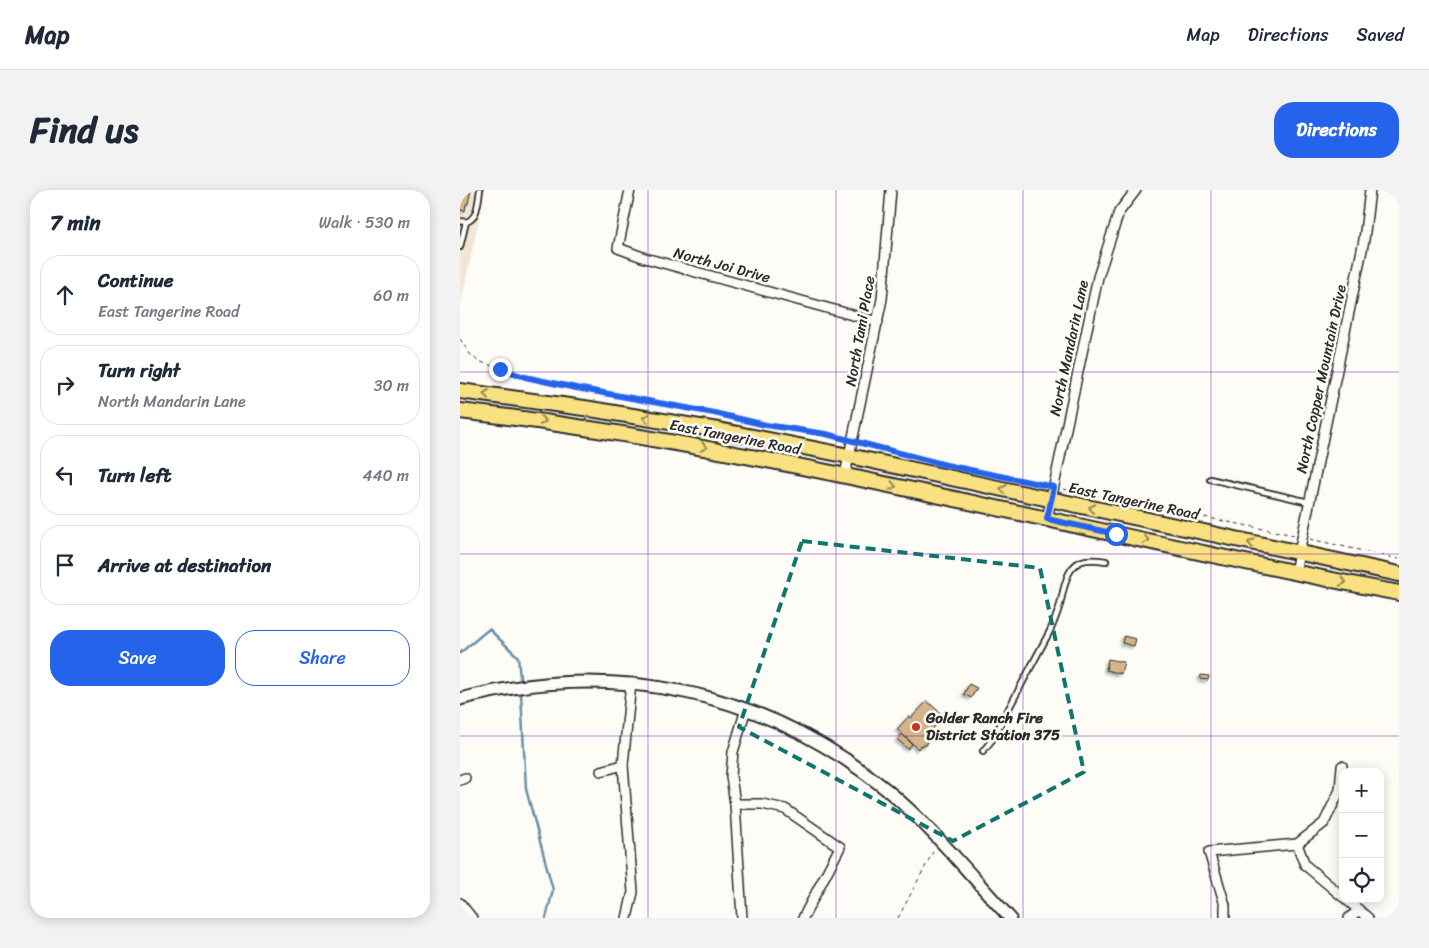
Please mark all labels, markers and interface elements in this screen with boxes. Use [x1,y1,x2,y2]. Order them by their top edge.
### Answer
text: Map [25,14,69,56]
text: Map [1187,19,1220,51]
text: Directions [1248,19,1329,51]
text: Saved [1357,19,1404,51]
text: Find us [30,99,138,161]
button: Directions [1274,102,1399,158]
text: 7 min [50,204,101,242]
text: Walk · 530 m [319,208,410,237]
street label: North Joi Drive [671,240,774,290]
text: Continue [98,264,174,297]
street label: North Tami Place [837,273,883,388]
street label: North Mandarin Lane [1042,278,1096,418]
icon: ahead [51,281,79,309]
text: 60 m [373,281,409,310]
street label: North Copper Mountain Drive [1288,282,1354,476]
text: East Tangerine Road [98,297,240,326]
text: Turn right [98,354,180,387]
route end [489,358,512,381]
icon: right [51,371,79,399]
text: 30 m [374,371,409,400]
text: North Mandarin Lane [98,387,246,416]
one-way arrow [481,389,489,400]
street label: East Tangerine Road [667,412,804,463]
one-way arrow [642,413,651,423]
one-way arrow [539,415,547,426]
one-way arrow [699,441,708,452]
text: Turn left [98,459,171,492]
icon: left [51,461,79,489]
text: 440 m [362,461,409,490]
street label: East Tangerine Road [1066,474,1203,528]
one-way arrow [888,480,897,490]
one-way arrow [999,484,1008,495]
one-way arrow [1088,504,1097,514]
route start [1105,523,1128,546]
one-way arrow [1141,534,1150,545]
one-way arrow [1247,538,1256,549]
text: Arrive at destination [98,549,271,582]
icon: arrive [51,551,79,579]
one-way arrow [1338,576,1347,587]
button: Save [50,630,225,686]
button: Share [235,630,410,686]
place label: Golder Ranch Fire District Station 375 [925,705,1060,748]
marker: Golder Ranch Fire District Station 375 [910,721,922,733]
map controls [1339,768,1384,903]
button: + [1339,768,1384,813]
button: − [1339,813,1384,858]
button: locate [1339,858,1384,903]

